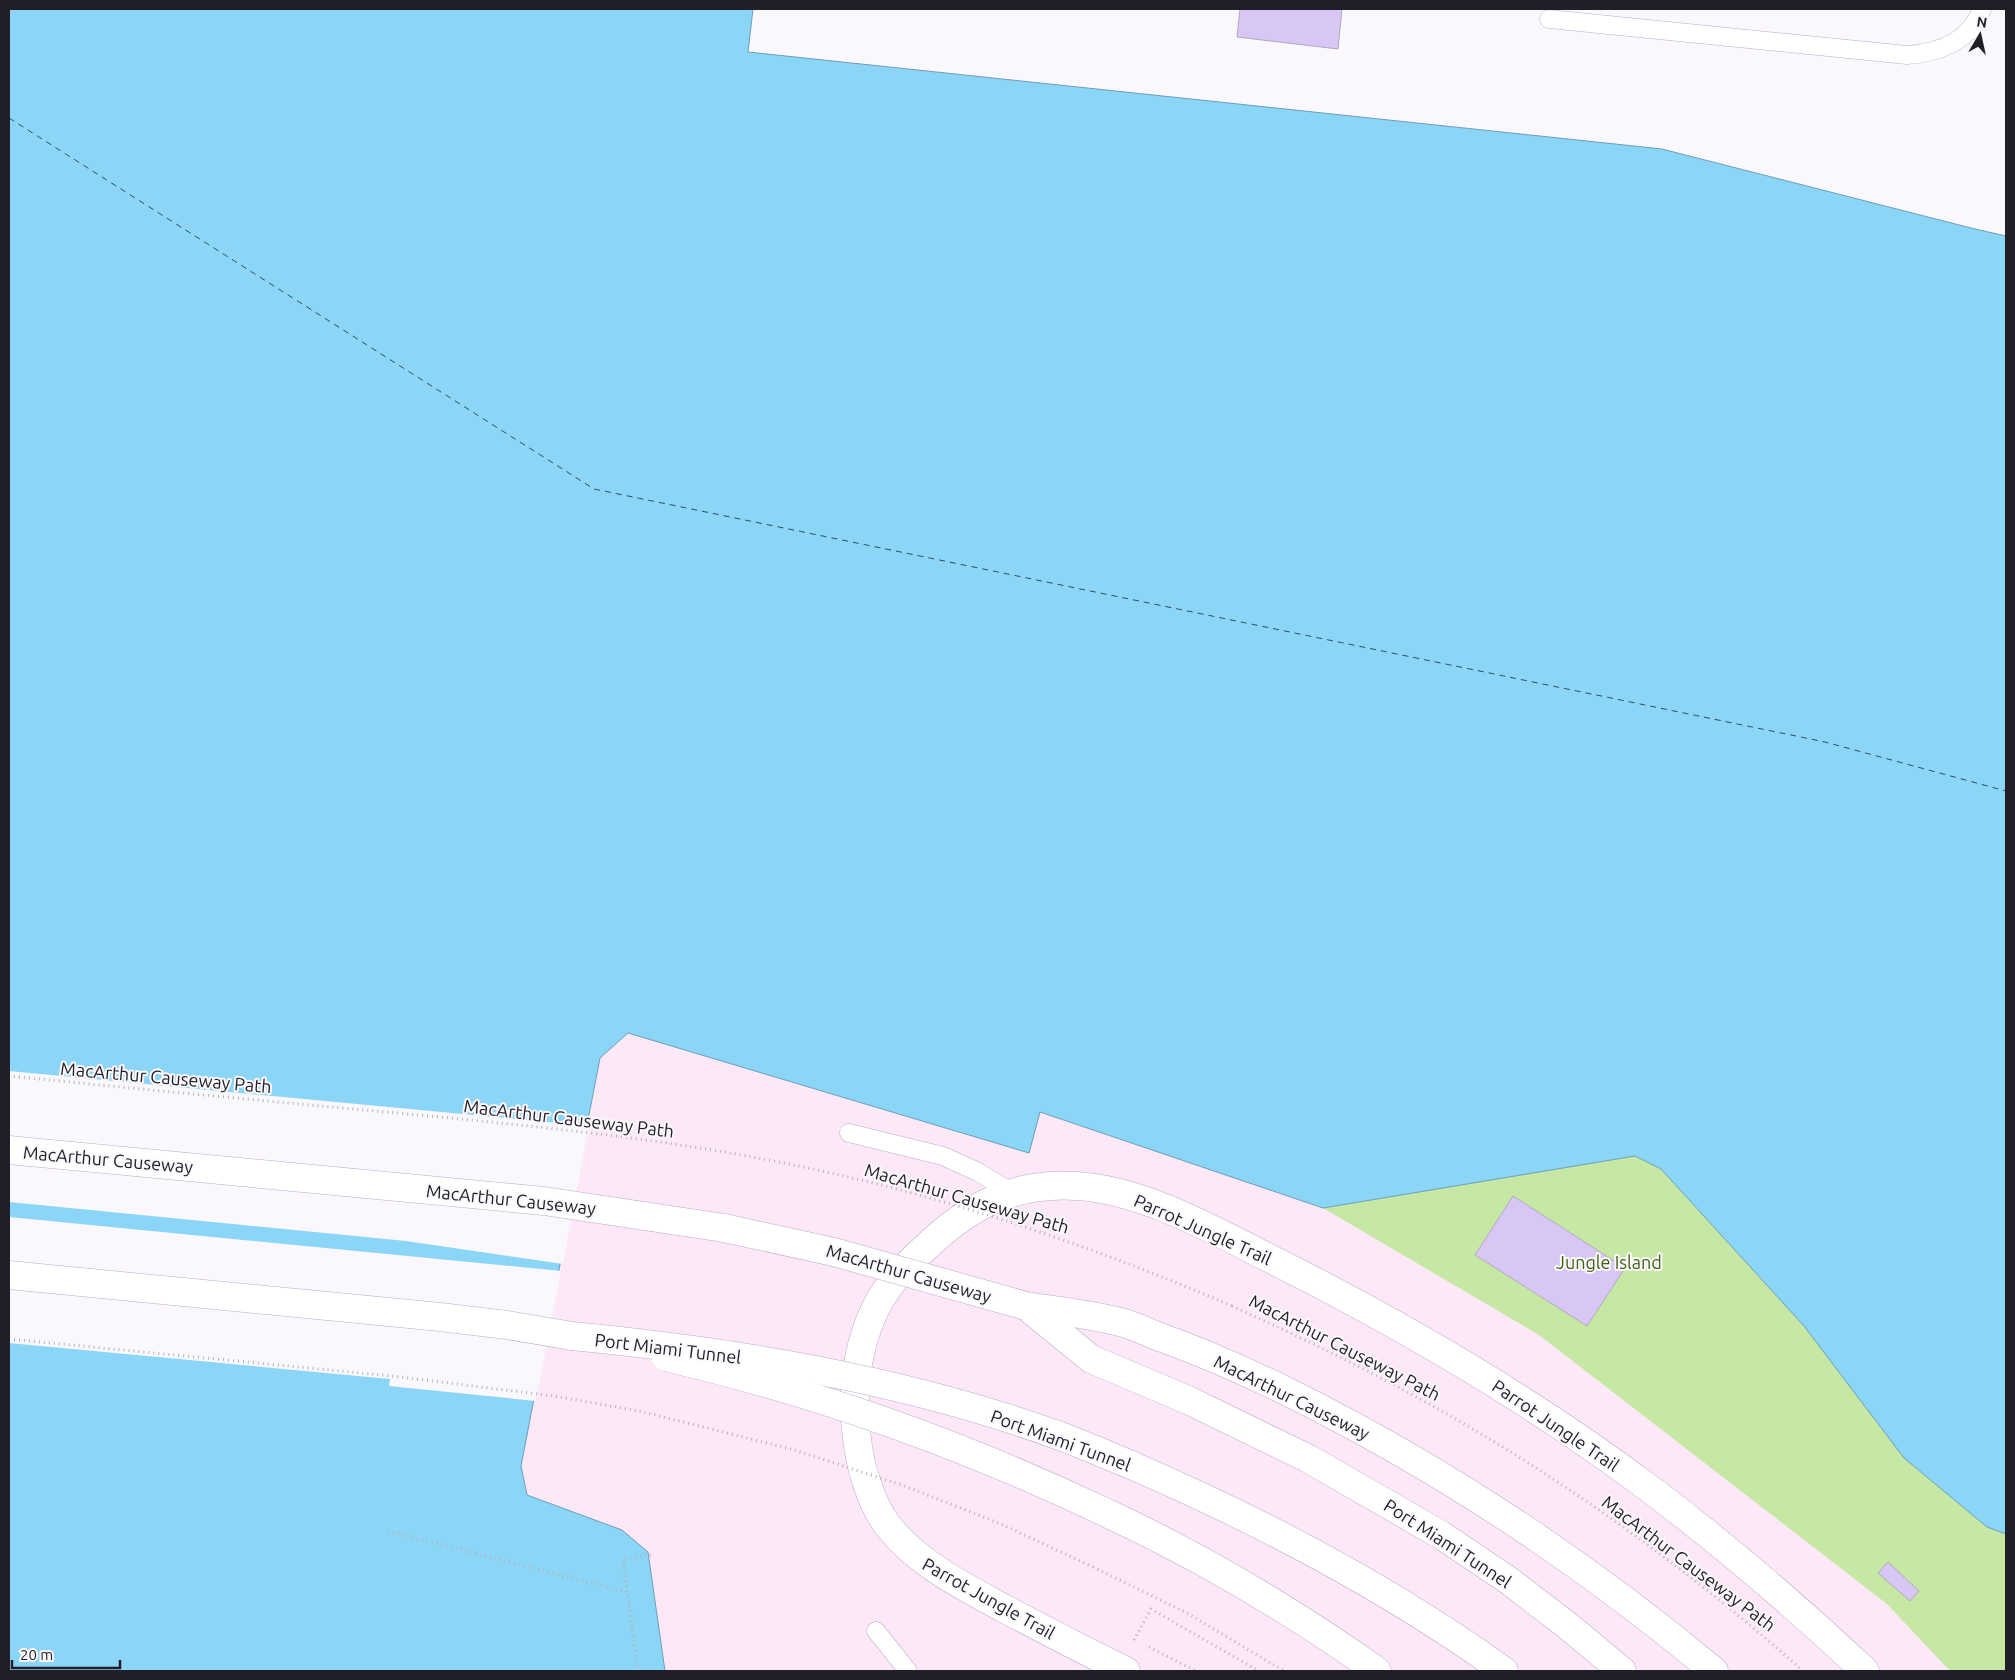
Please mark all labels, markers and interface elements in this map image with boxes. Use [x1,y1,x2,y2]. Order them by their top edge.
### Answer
north arrow [1955,10,2005,60]
text: N [1976,13,1988,31]
street label: MacArthur Causeway Path [60,1058,272,1096]
street label: MacArthur Causeway Path [463,1095,675,1141]
street label: MacArthur Causeway [22,1142,194,1176]
street label: MacArthur Causeway Path [862,1159,1072,1237]
street label: MacArthur Causeway [425,1180,597,1218]
street label: Parrot Jungle Trail [1131,1190,1275,1268]
street label: MacArthur Causeway [824,1240,994,1306]
park label: Jungle Island [1556,1252,1662,1272]
street label: MacArthur Causeway Path [1246,1289,1444,1405]
street label: Port Miami Tunnel [594,1329,743,1367]
street label: MacArthur Causeway [1211,1350,1373,1444]
street label: Parrot Jungle Trail [1489,1375,1623,1475]
street label: Port Miami Tunnel [988,1405,1134,1475]
street label: MacArthur Causeway Path [1598,1491,1780,1635]
street label: Port Miami Tunnel [1381,1494,1515,1592]
street label: Parrot Jungle Trail [919,1553,1059,1643]
scale bar [12,1638,120,1670]
text: 20 m [20,1646,53,1663]

